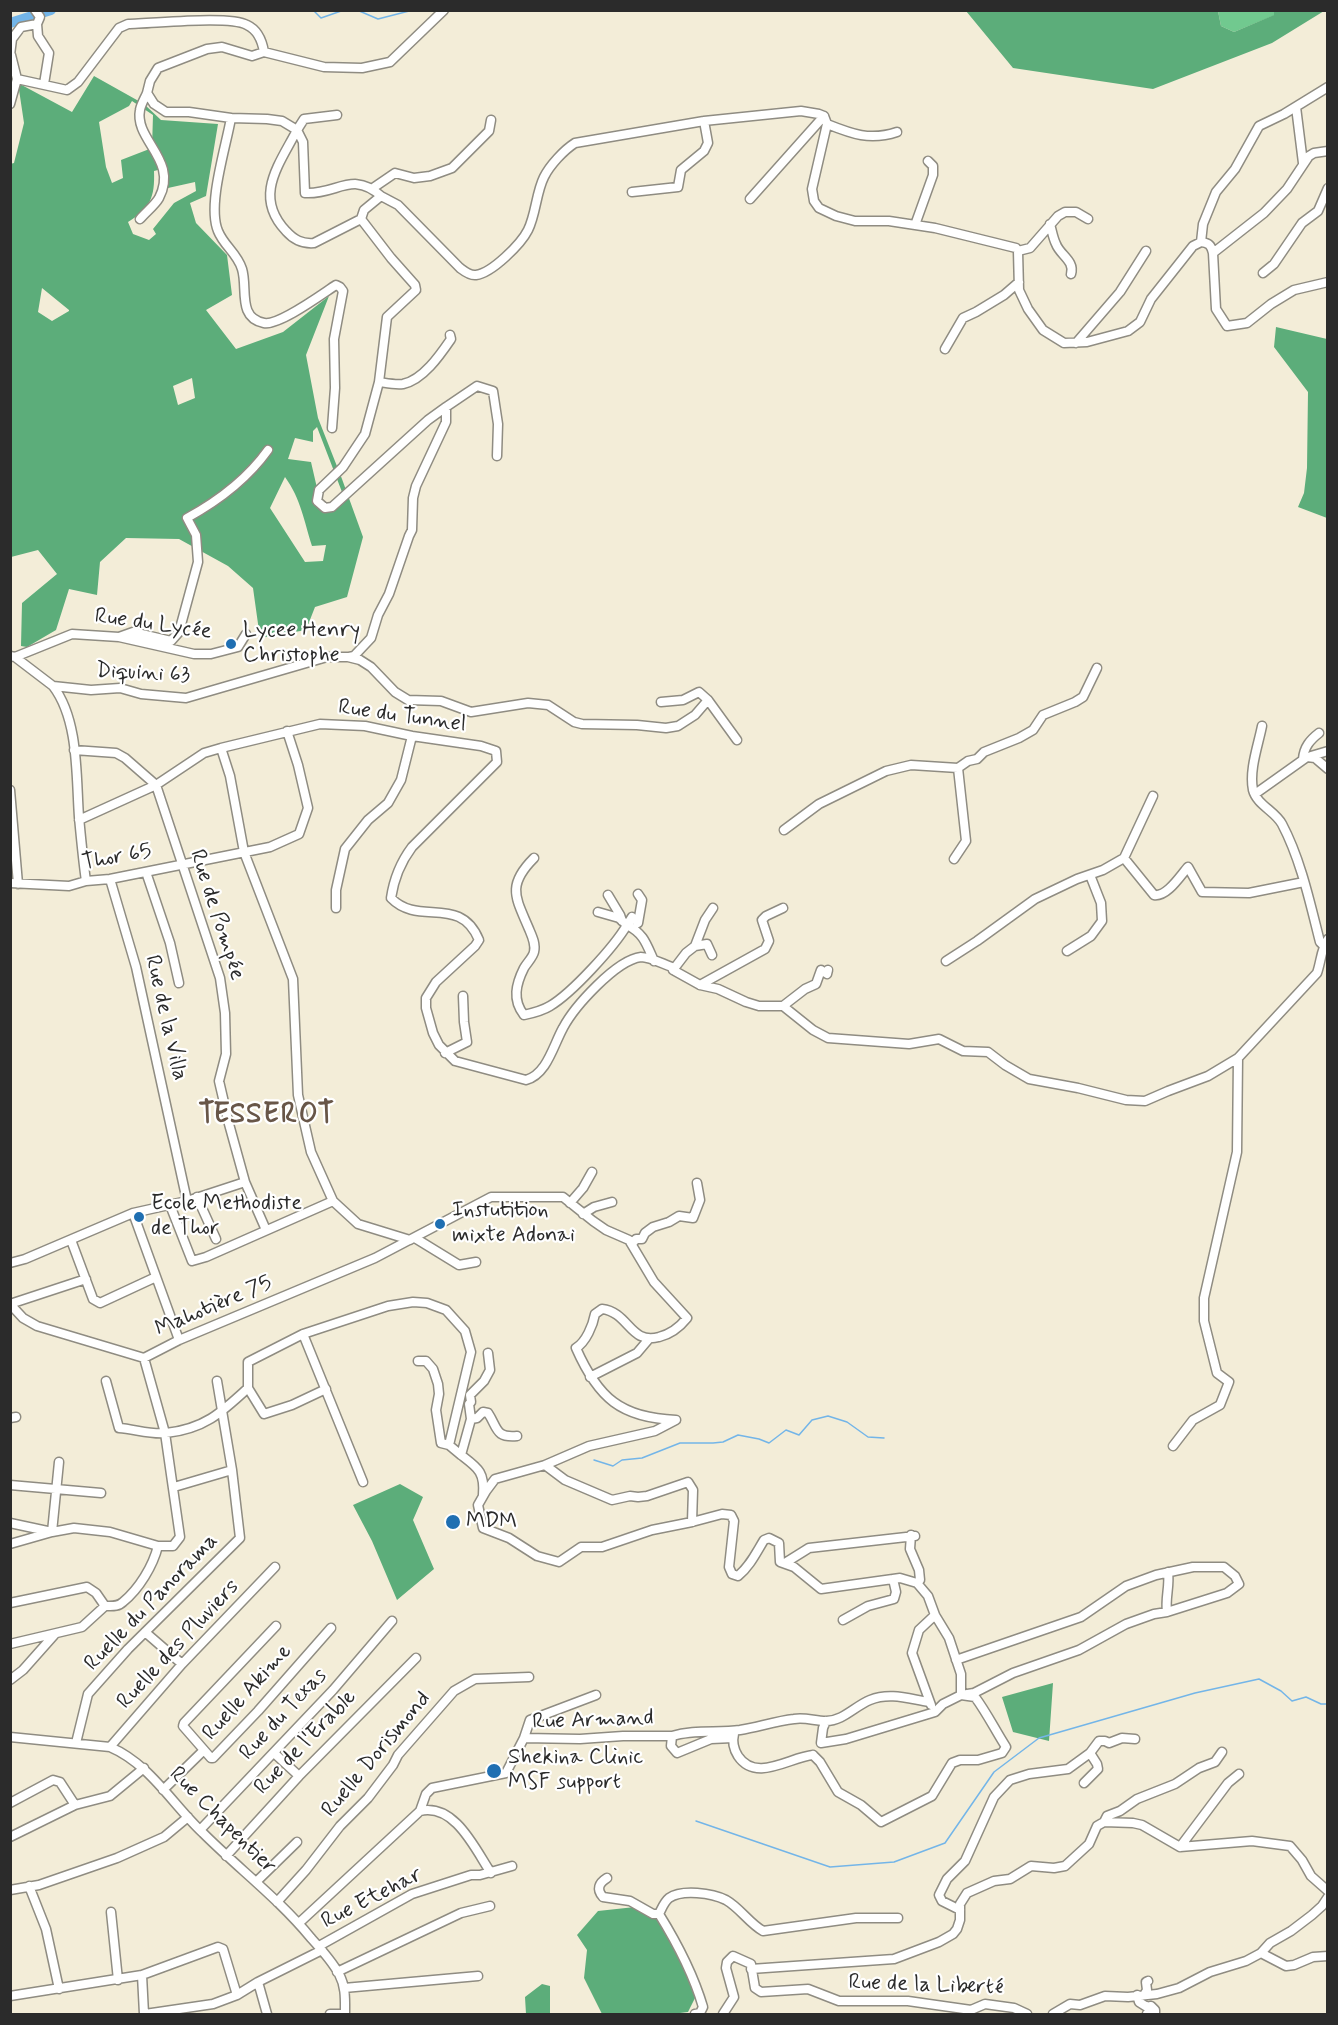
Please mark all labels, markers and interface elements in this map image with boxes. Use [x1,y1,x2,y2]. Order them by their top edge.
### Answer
street label: Rue du Lycée [93,604,213,646]
place label: Lycee Henry Christophe [243,618,360,670]
marker: Lycee Henry Christophe [224,637,238,651]
street label: Diquini 63 [95,658,191,690]
street label: Rue du Tunnel [336,695,468,739]
street label: Thor 65 [80,839,154,877]
street label: Rue de Pompée [182,846,250,984]
street label: Rue de la Villa [138,953,192,1083]
district label: TESSEROT [196,1099,338,1133]
place label: Ecole Methodiste de Thor [151,1191,302,1242]
place label: Instutition mixte Adonai [452,1198,575,1250]
marker: Ecole Methodiste de Thor [132,1210,146,1224]
marker: Instutition mixte Adonai [433,1217,447,1231]
street label: Mahotière 75 [152,1271,276,1343]
place label: MDM [466,1509,518,1535]
marker: MDM [444,1513,462,1531]
street label: Ruelle du Panorama [80,1529,224,1677]
street label: Ruelle des Pluviers [112,1575,246,1715]
street label: Ruelle Akime [198,1639,298,1747]
street label: Rue du Texas [235,1663,333,1767]
street label: Rue de l'Erable [249,1685,363,1801]
street label: Ruelle Dorismond [317,1687,437,1823]
street label: Rue Armand [532,1706,654,1736]
place label: Shekina Clinic MSF support [508,1745,643,1796]
street label: Rue Chapentier [163,1762,281,1880]
marker: Shekina Clinic MSF support [485,1762,503,1780]
street label: Rue Etehar [317,1862,427,1936]
street label: Rue de la Liberté [848,1970,1004,2002]

